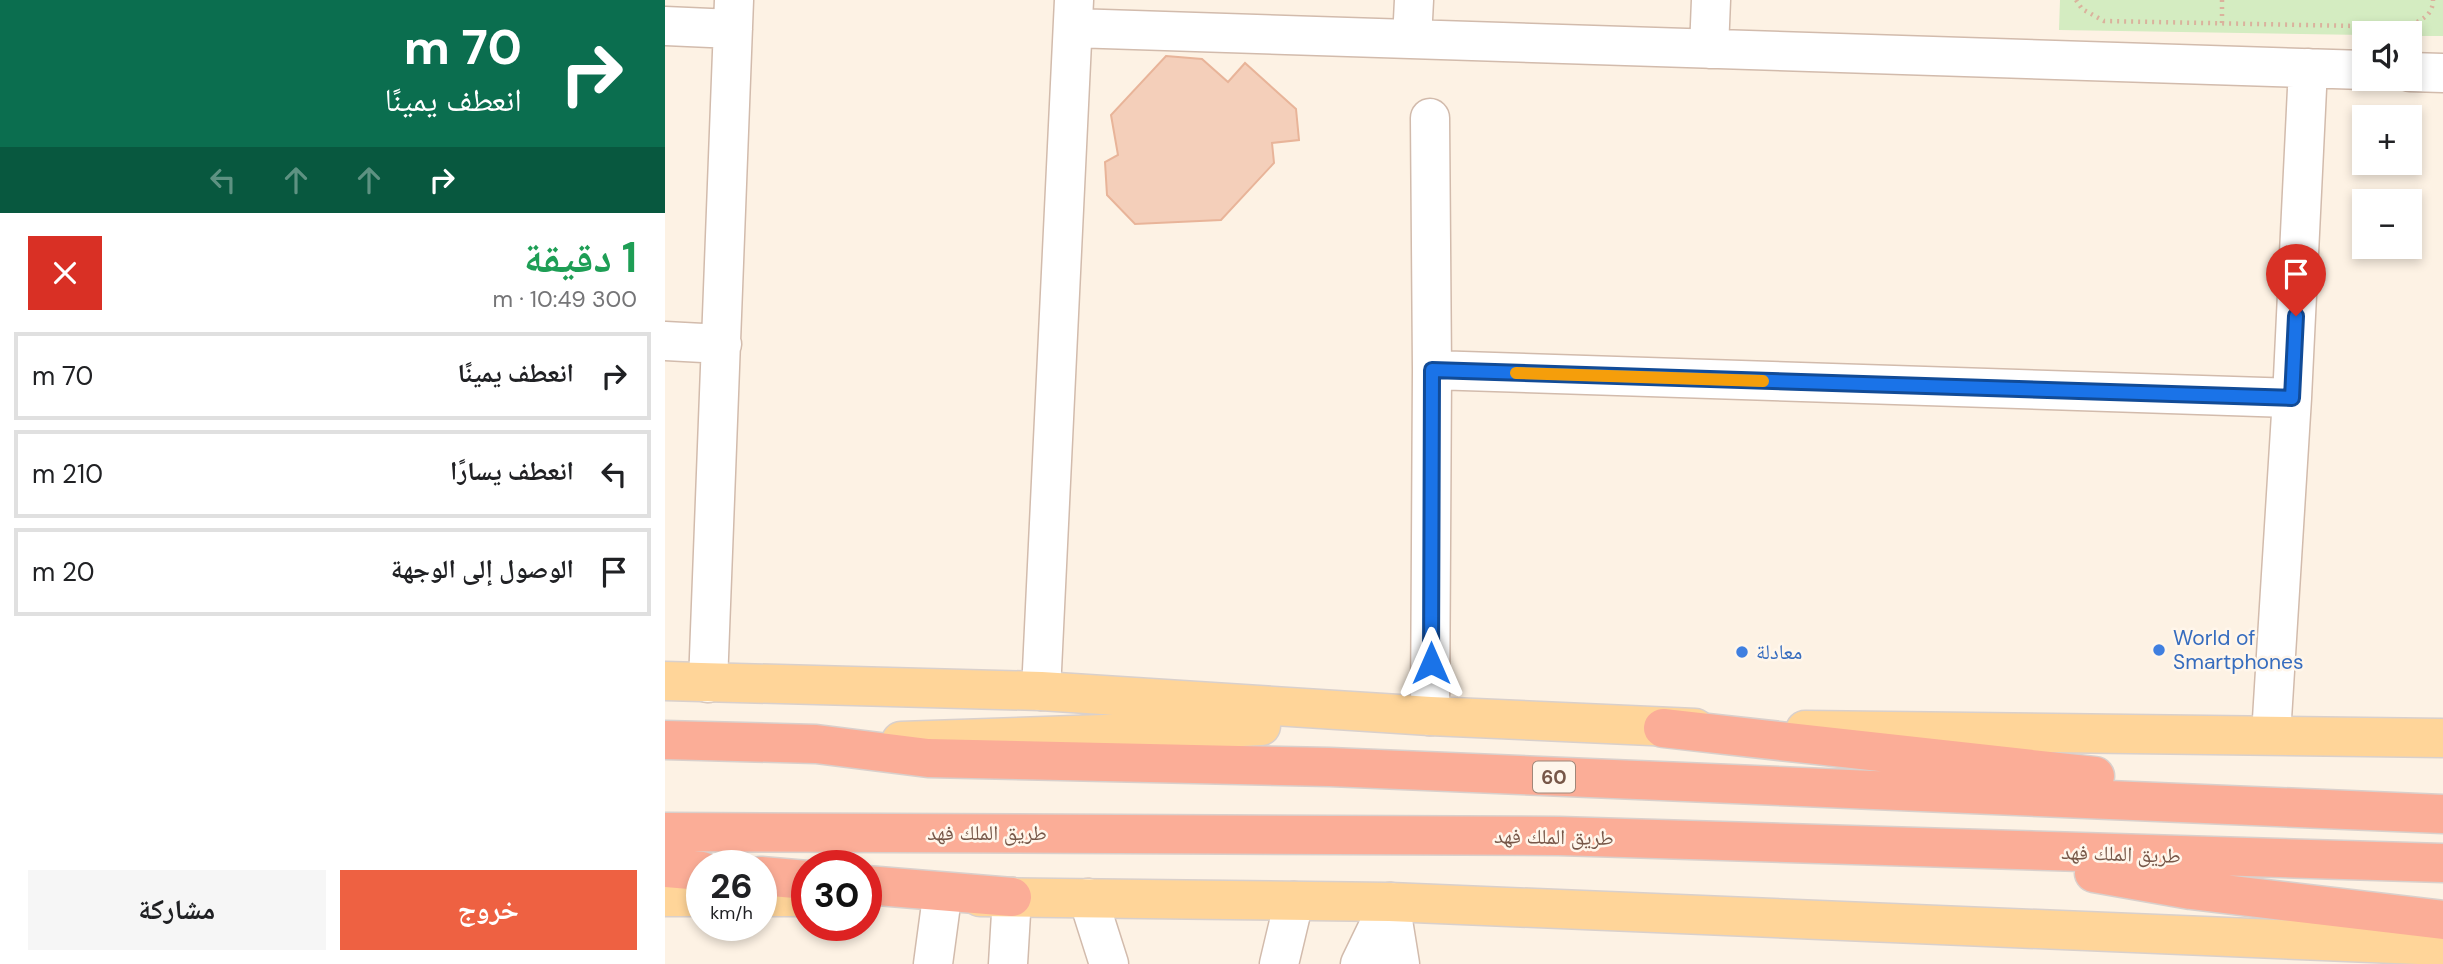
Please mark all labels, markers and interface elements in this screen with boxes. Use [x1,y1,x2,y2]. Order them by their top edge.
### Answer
text: 70 m [404,15,522,79]
map controls [2352,21,2422,259]
button: sound [2352,21,2422,91]
icon: right [546,28,637,119]
text: انعطف يمينًا [384,79,522,121]
button: + [2352,105,2422,175]
icon: left [204,161,242,199]
icon: ahead [277,161,315,199]
icon: ahead [350,161,388,199]
icon: right [423,161,461,199]
button: − [2352,189,2422,259]
text: 1 دقيقة [524,230,637,285]
button: close [28,236,102,310]
pin [2266,244,2326,316]
icon: arrive [2277,255,2315,293]
text: 300 m · 10:49 [493,284,637,314]
text: انعطف يمينًا [458,356,574,390]
icon: right [595,357,633,395]
text: 70 m [32,359,93,393]
text: انعطف يسارًا [450,454,574,488]
icon: left [595,455,633,493]
text: 210 m [32,457,103,491]
text: الوصول إلى الوجهة [391,552,574,586]
icon: arrive [595,553,633,591]
text: 20 m [32,555,95,589]
place label: World of Smartphones [2173,624,2304,676]
position arrow [1394,626,1468,700]
place label: معادلة [1756,638,1802,666]
marker: World of Smartphones [2151,642,2167,658]
marker: معادلة [1734,644,1750,660]
road number: 60 [1533,762,1575,792]
street label: طريق الملك فهد [927,819,1047,847]
street label: طريق الملك فهد [1494,822,1614,852]
street label: طريق الملك فهد [2061,838,2181,870]
speed limit sign: 30 [791,850,882,941]
text: 26 [710,863,753,909]
button: مشاركة [28,870,326,950]
button: خروج [340,870,637,950]
text: km/h [710,901,753,925]

